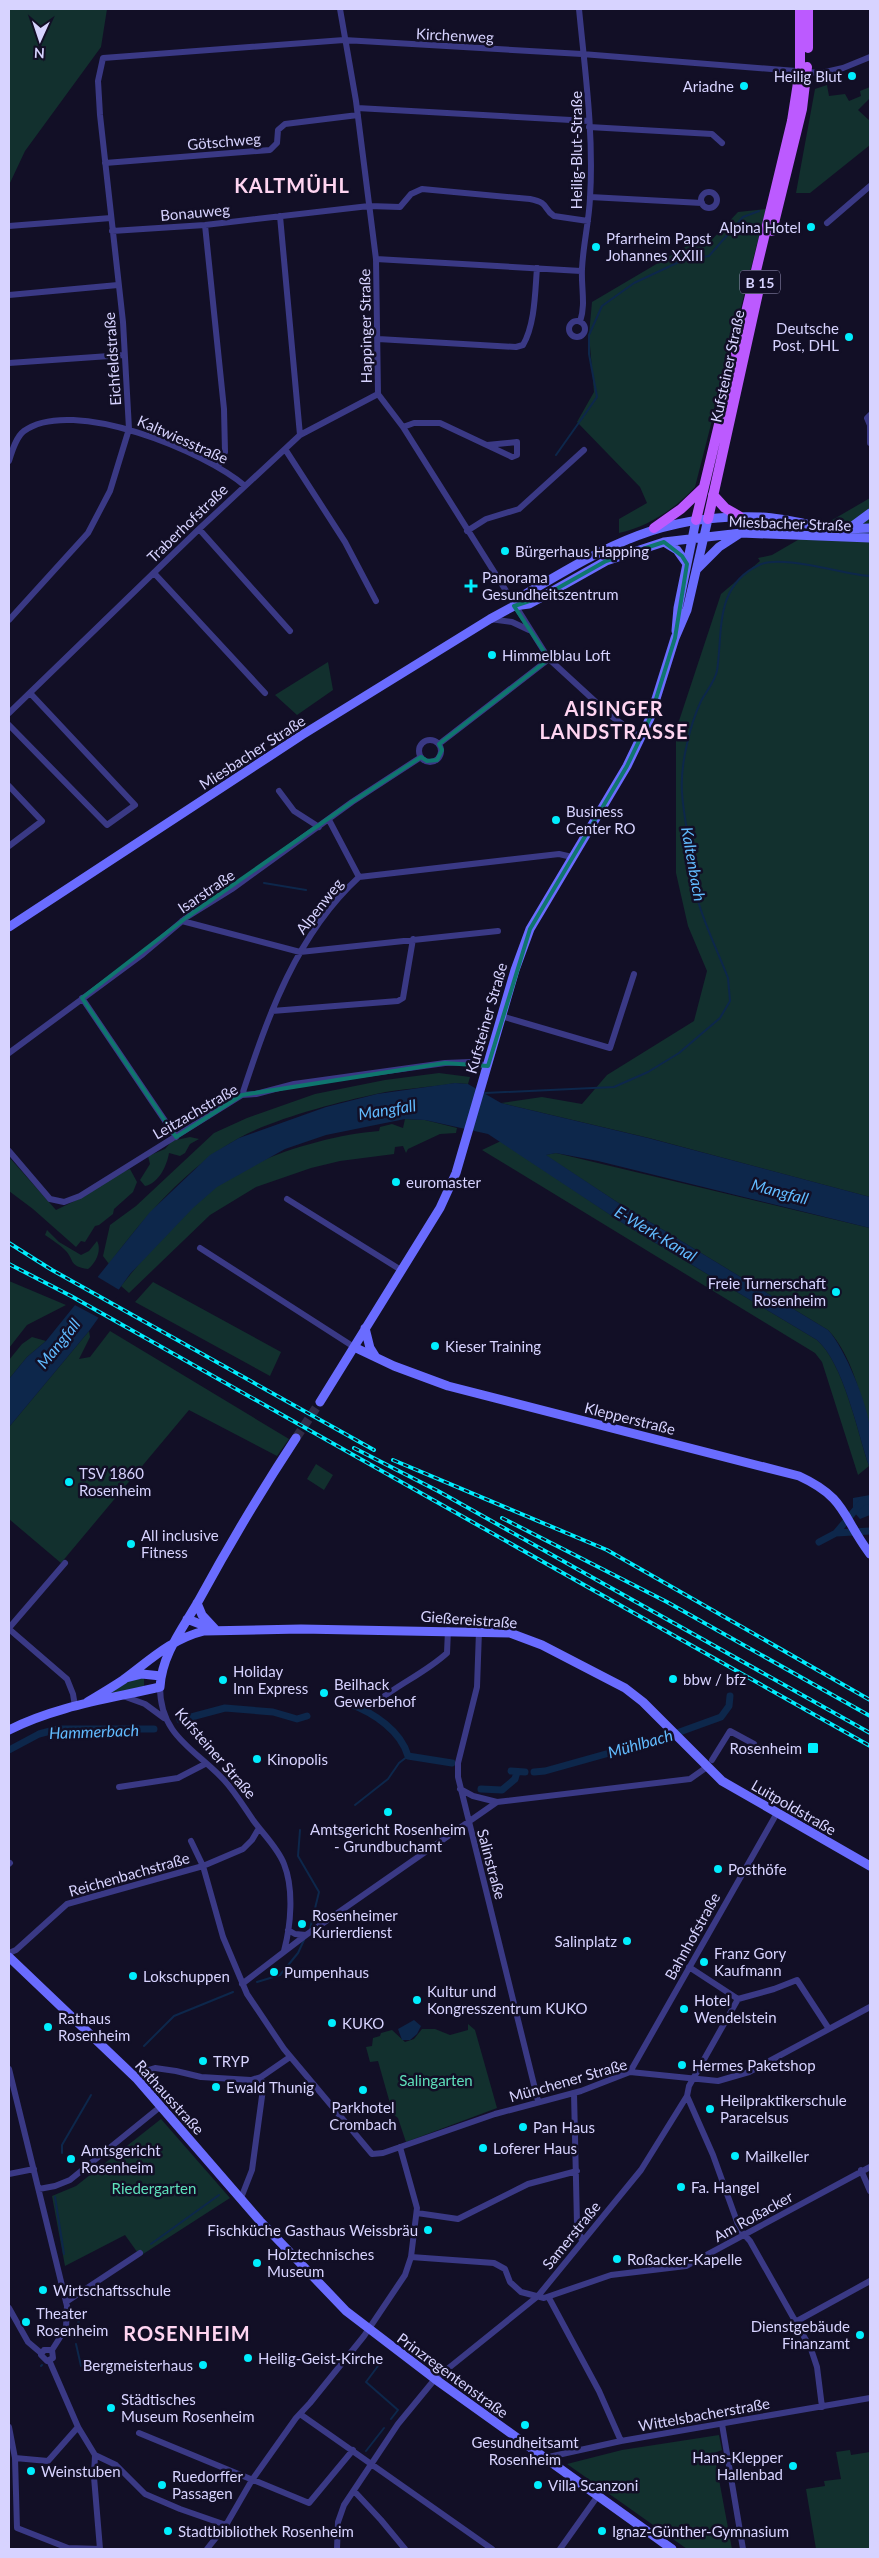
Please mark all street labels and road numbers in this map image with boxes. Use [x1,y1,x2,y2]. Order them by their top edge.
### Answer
street label: Kirchenweg [416,24,495,46]
street label: Heilig-Blut-Straße [567,91,585,209]
street label: Götschweg [186,129,262,153]
street label: Bonauweg [160,200,231,224]
street label: Happinger Straße [355,268,375,383]
road number: B 15 [740,270,780,294]
street label: Kufsteiner Straße [706,308,748,424]
street label: Eichfeldstraße [100,312,124,406]
street label: Kaltwiesstraße [135,411,231,467]
street label: Traberhofstraße [143,480,231,566]
street label: Miesbacher Straße [728,512,852,534]
street label: Miesbacher Straße [196,711,308,793]
street label: Isarstraße [174,865,238,917]
street label: Alpenweg [292,874,346,937]
street label: Kufsteiner Straße [462,960,510,1075]
street label: Leitzachstraße [149,1079,241,1143]
street label: Klepperstraße [583,1398,677,1438]
street label: Gießereistraße [420,1607,518,1631]
street label: Kufsteiner Straße [172,1704,260,1802]
street label: Luitpoldstraße [748,1776,840,1839]
street label: Salinstraße [474,1827,510,1901]
street label: Reichenbachstraße [66,1848,192,1900]
street label: Bahnhofstraße [661,1889,723,1983]
street label: Münchener Straße [507,2055,629,2105]
street label: Rathausstraße [132,2056,208,2138]
street label: Am Roßacker [710,2187,796,2245]
street label: Samerstraße [538,2197,604,2273]
street label: Prinzregentenstraße [394,2329,512,2421]
street label: Wittelsbacherstraße [637,2394,771,2434]

